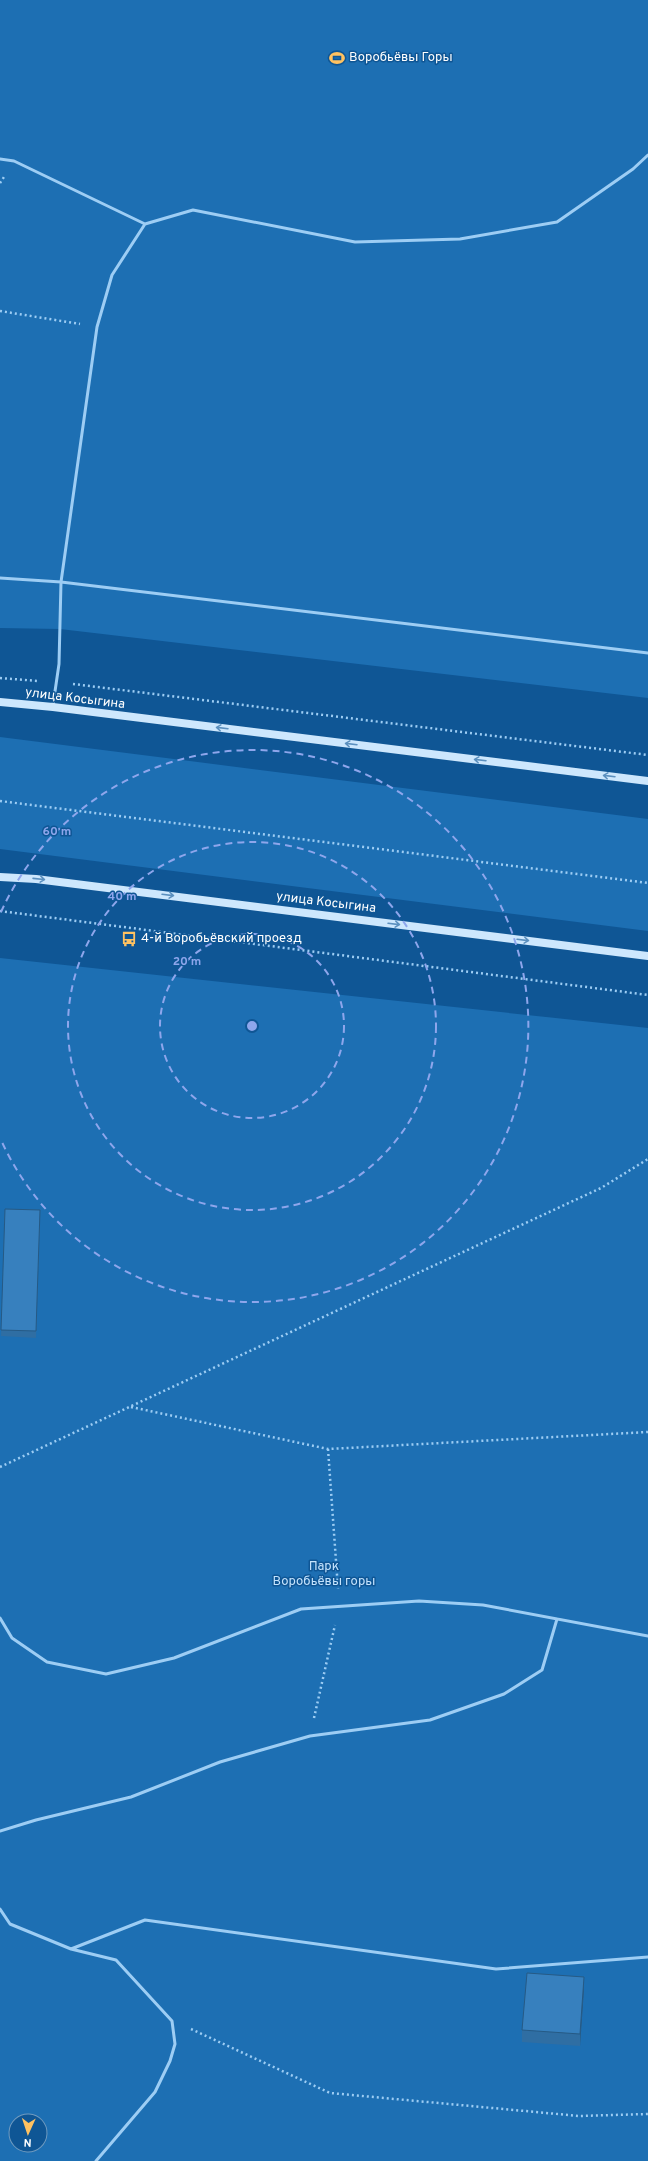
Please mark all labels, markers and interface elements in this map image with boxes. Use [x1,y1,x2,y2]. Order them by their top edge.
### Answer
sports icon: Воробьёвы Горы [328,49,346,67]
place label: Воробьёвы Горы [349,50,452,66]
street label: улица Косыгина [24,685,126,713]
one-way arrow [216,725,229,732]
one-way arrow [345,741,358,748]
one-way arrow [474,756,487,764]
one-way arrow [603,772,616,780]
text: 60 m [43,824,71,840]
one-way arrow [32,875,45,883]
text: 40 m [107,889,137,905]
street label: улица Косыгина [275,889,377,917]
one-way arrow [161,891,174,899]
one-way arrow [387,920,400,928]
bus stop icon: 4-й Воробьёвский проезд [120,930,138,948]
place label: 4-й Воробьёвский проезд [141,931,302,947]
one-way arrow [516,936,529,944]
text: 20 m [173,954,201,970]
centre of rings [245,1019,259,1033]
park label: Парк Воробьёвы горы [273,1559,375,1590]
north arrow [8,2113,48,2153]
text: N [23,2135,32,2149]

